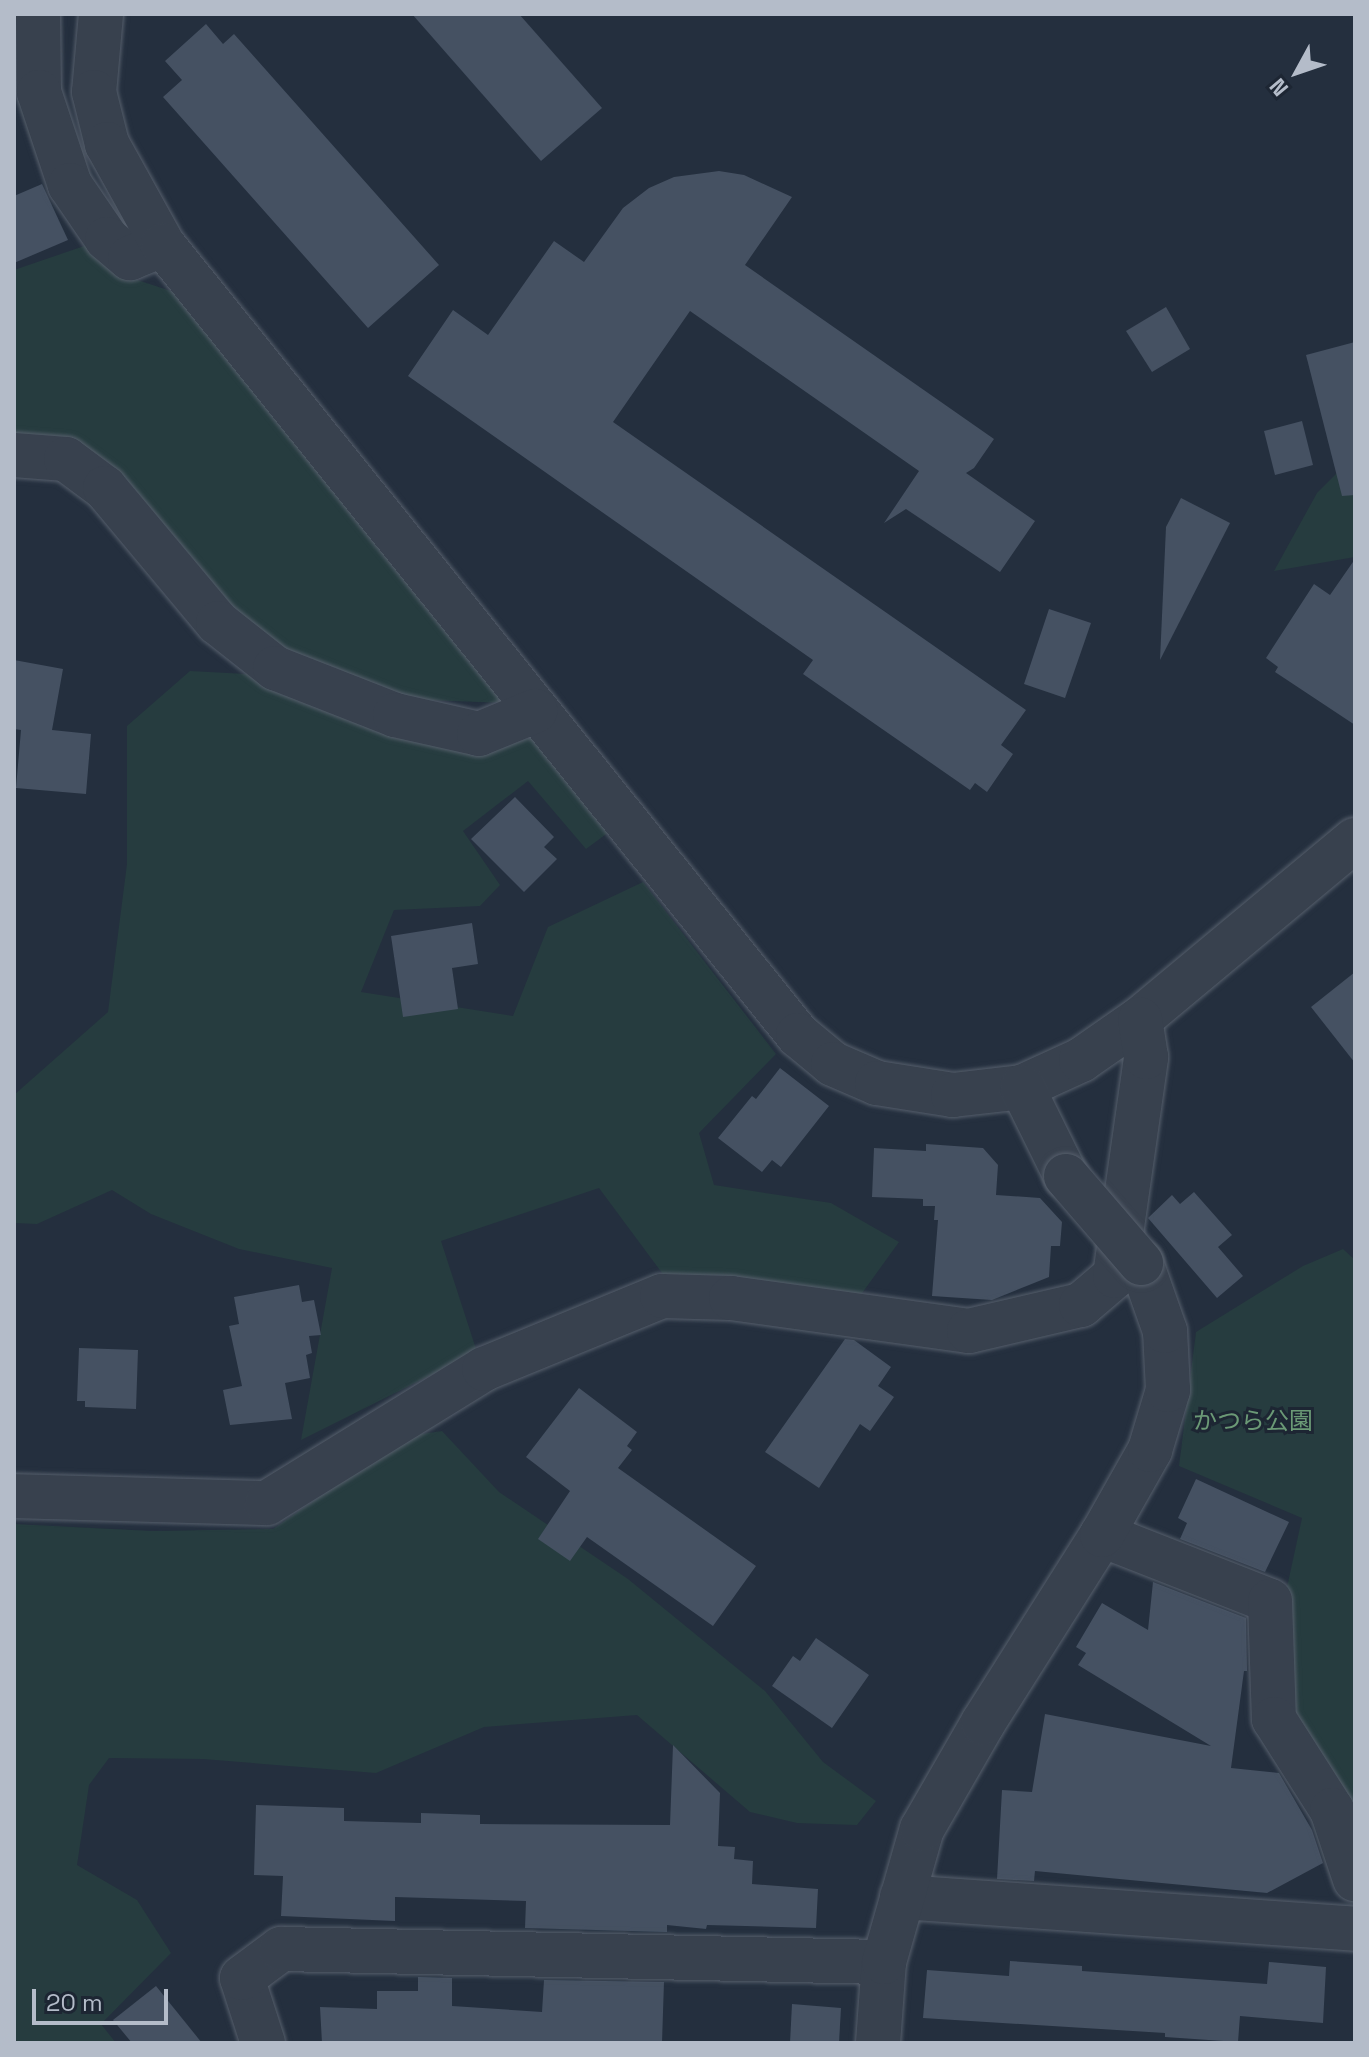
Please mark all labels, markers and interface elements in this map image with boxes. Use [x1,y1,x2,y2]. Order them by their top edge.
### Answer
north arrow [1257,32,1337,112]
text: N [1263,73,1294,102]
park label: かつら公園 [1193,1407,1313,1435]
scale bar [36,1973,172,2023]
text: 20 m [46,1987,103,2018]

